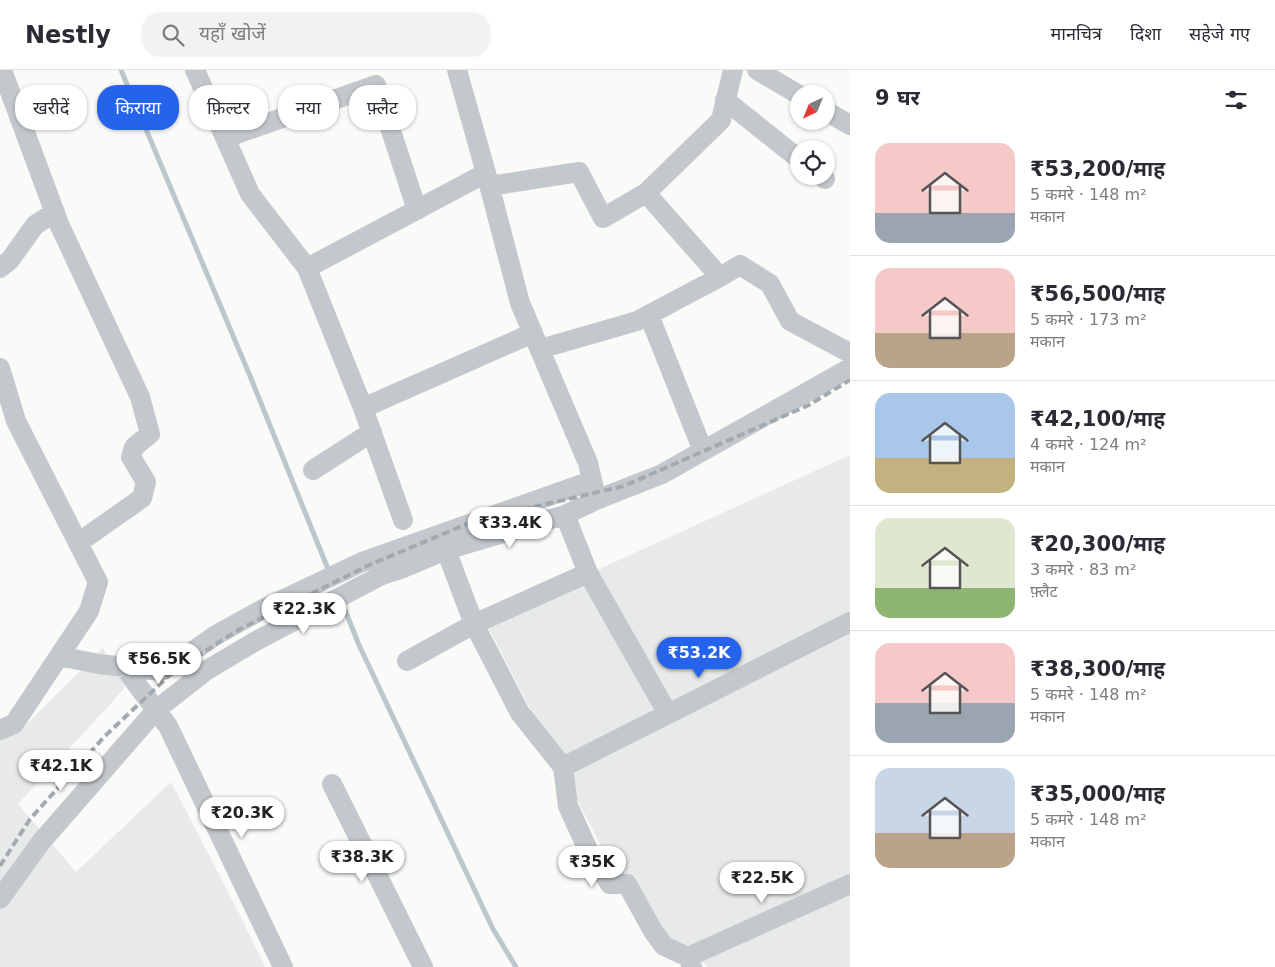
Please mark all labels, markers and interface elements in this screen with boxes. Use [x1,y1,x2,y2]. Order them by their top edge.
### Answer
search box [141,12,491,57]
text: Nestly [25,21,111,49]
icon: search [159,21,187,49]
text: यहाँ खोजें [199,22,266,44]
text: मानचित्र [1051,23,1102,44]
text: दिशा [1130,23,1161,44]
text: सहेजे गए [1189,23,1250,44]
chip: खरीदें [15,85,87,130]
chip: किराया [97,85,179,130]
chip: फ़िल्टर [189,85,268,130]
chip: नया [278,85,339,130]
chip: फ़्लैट [349,85,416,130]
north arrow [790,85,835,130]
map controls [790,85,835,185]
text: 9 घर [875,86,920,110]
icon: filters [1222,86,1250,114]
button: locate [790,140,835,185]
text: ₹53,200/माह [1030,157,1165,181]
icon: home [915,163,975,223]
text: 5 कमरे · 148 m² [1030,185,1147,204]
text: मकान [1030,207,1065,226]
text: ₹56,500/माह [1030,282,1165,306]
icon: home [915,288,975,348]
text: 5 कमरे · 173 m² [1030,310,1147,329]
text: मकान [1030,332,1065,351]
text: ₹42,100/माह [1030,407,1165,431]
icon: home [915,413,975,473]
text: 4 कमरे · 124 m² [1030,435,1147,454]
text: मकान [1030,457,1065,476]
pin: ₹33.4K [469,506,551,549]
text: ₹33.4K [478,513,542,532]
text: ₹20,300/माह [1030,532,1165,556]
icon: home [915,538,975,598]
text: 3 कमरे · 83 m² [1030,560,1136,579]
text: फ़्लैट [1030,582,1058,601]
pin: ₹22.3K [263,592,345,635]
text: ₹22.3K [272,599,336,618]
pin: ₹53.2K [658,636,740,679]
pin: ₹56.5K [118,642,200,685]
text: ₹53.2K [667,643,731,662]
text: ₹56.5K [127,649,191,668]
text: ₹38,300/माह [1030,657,1165,681]
icon: home [915,663,975,723]
text: 5 कमरे · 148 m² [1030,685,1147,704]
text: मकान [1030,707,1065,726]
pin: ₹42.1K [20,750,102,792]
text: ₹42.1K [29,756,93,775]
text: ₹35,000/माह [1030,782,1165,806]
icon: home [915,788,975,848]
pin: ₹20.3K [201,796,283,839]
text: ₹20.3K [210,803,274,822]
text: 5 कमरे · 148 m² [1030,810,1147,829]
text: मकान [1030,832,1065,851]
pin: ₹38.3K [321,840,403,883]
pin: ₹35K [562,846,622,888]
text: ₹38.3K [330,847,394,866]
text: ₹35K [569,852,615,871]
pin: ₹22.5K [721,862,803,904]
text: ₹22.5K [730,868,794,887]

